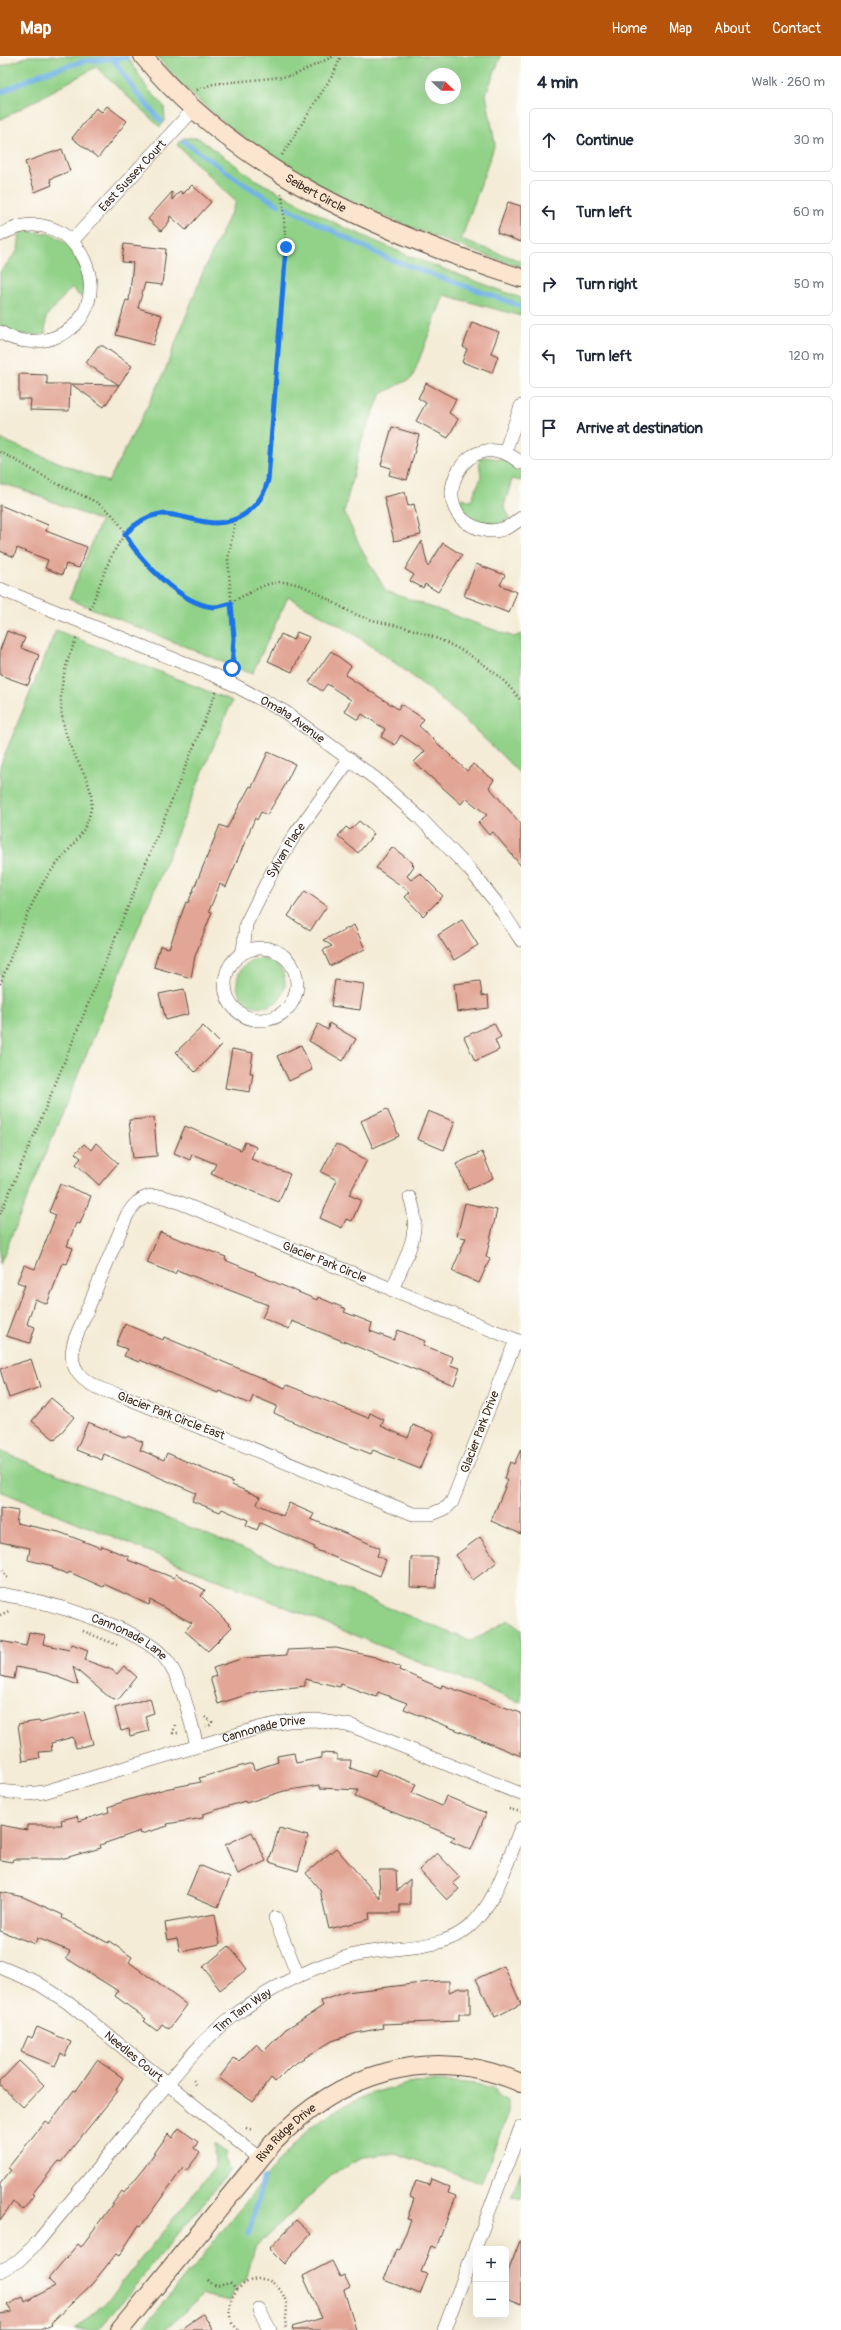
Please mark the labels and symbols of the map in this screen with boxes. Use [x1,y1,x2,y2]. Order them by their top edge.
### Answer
north arrow [425,68,461,104]
street label: East Sussex Court [96,137,169,215]
street label: Seibert Circle [282,170,349,216]
route end [277,238,295,256]
route start [223,659,241,677]
street label: Omaha Avenue [258,693,328,746]
street label: Sylvan Place [263,820,309,881]
street label: Glacier Park Circle [280,1238,369,1286]
street label: Glacier Park Circle East [115,1389,227,1444]
street label: Glacier Park Drive [457,1389,503,1475]
street label: Cannonade Lane [89,1610,170,1663]
street label: Cannonade Drive [220,1713,306,1746]
street label: Tim Tam Way [211,1985,274,2036]
street label: Needles Court [101,2028,166,2085]
street label: Riva Ridge Drive [253,2100,319,2165]

